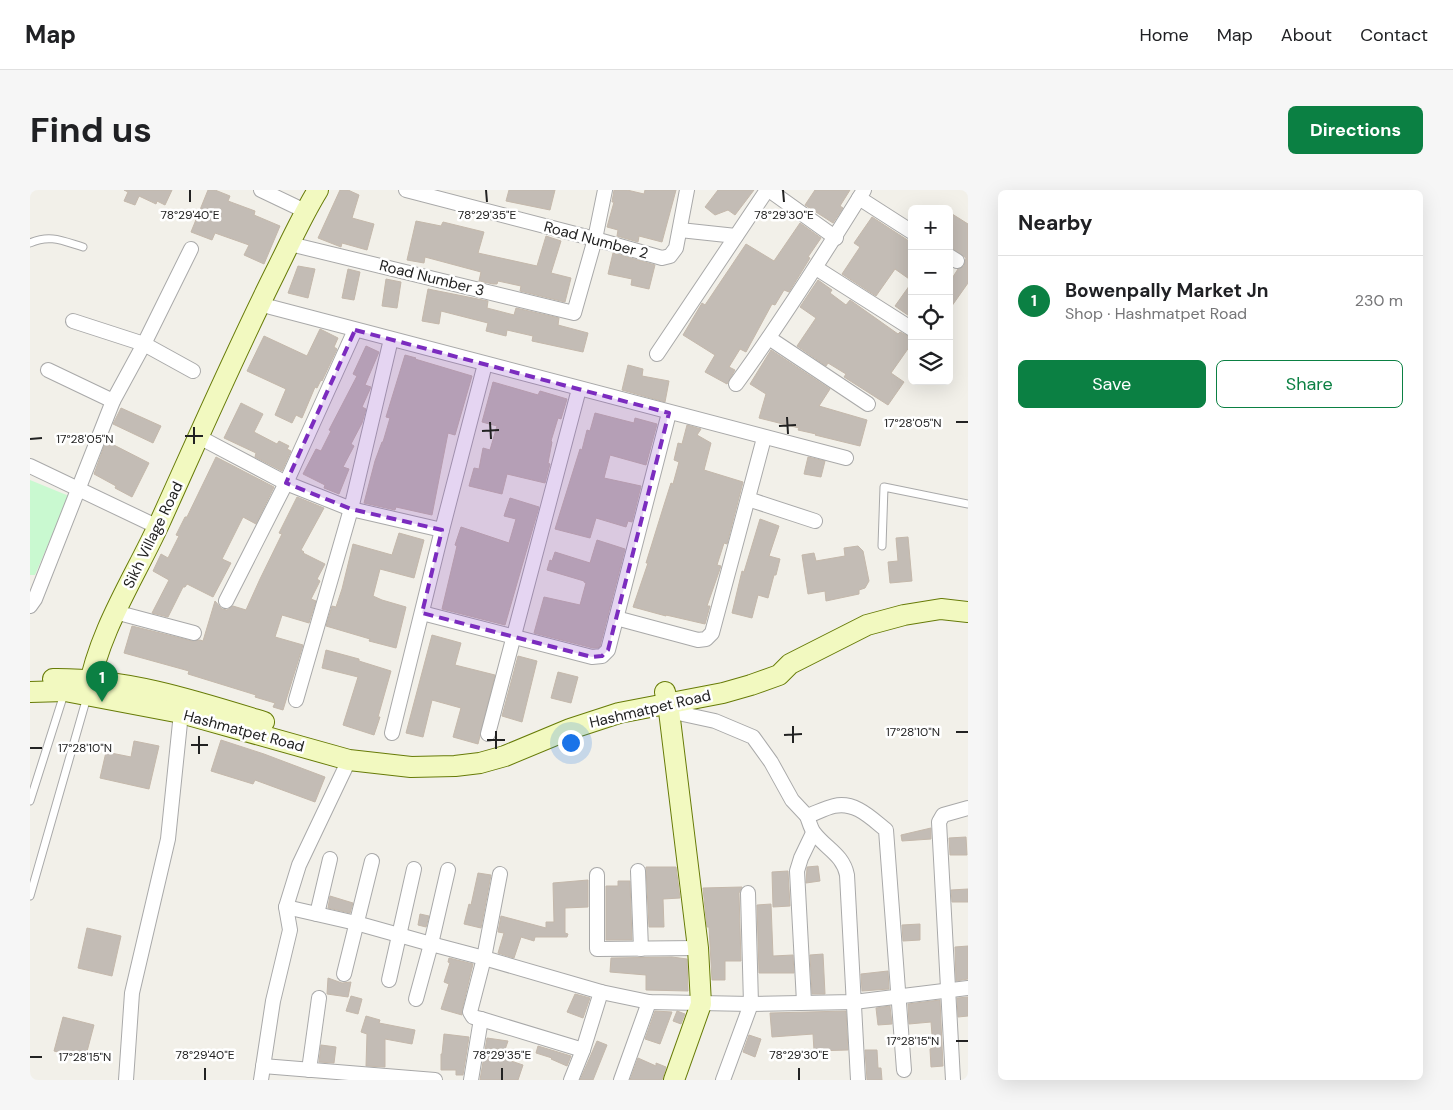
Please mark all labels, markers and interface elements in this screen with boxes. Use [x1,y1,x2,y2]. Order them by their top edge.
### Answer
text: Map [25,19,76,50]
text: Home [1139,23,1189,47]
text: Map [1217,23,1253,47]
text: About [1281,23,1332,47]
text: Contact [1360,23,1428,47]
button: Directions [1288,106,1423,154]
text: Find us [30,107,152,153]
map controls [908,205,953,385]
button: + [908,205,953,250]
text: 78°29'40"E [161,207,220,223]
text: 78°29'35"E [458,207,516,223]
text: 78°29'30"E [754,207,814,223]
text: Nearby [1018,209,1092,237]
street label: Road Number 2 [542,216,650,264]
button: − [908,250,953,295]
street label: Road Number 3 [377,255,487,301]
text: Bowenpally Market Jn [1065,278,1268,303]
text: 1 [1031,290,1037,311]
text: 230 m [1355,290,1403,311]
button: locate [908,295,953,340]
text: Shop · Hashmatpet Road [1065,303,1247,324]
button: layers [908,340,953,385]
button: Save [1018,360,1206,408]
button: Share [1216,360,1403,408]
text: 17°28'05"N [884,415,942,431]
text: 17°28'05"N [56,431,114,447]
street label: Sikh Village Road [118,478,188,592]
pin: 1 [86,661,118,702]
street label: Hashmatpet Road [587,685,713,733]
street label: Hashmatpet Road [181,705,307,757]
text: 17°28'10"N [886,724,940,740]
your location [558,730,584,756]
text: 17°28'10"N [58,740,112,756]
text: 17°28'15"N [887,1033,939,1049]
text: 78°29'40"E [176,1047,235,1063]
text: 78°29'35"E [473,1047,531,1063]
text: 78°29'30"E [769,1047,829,1063]
text: 17°28'15"N [59,1049,111,1065]

